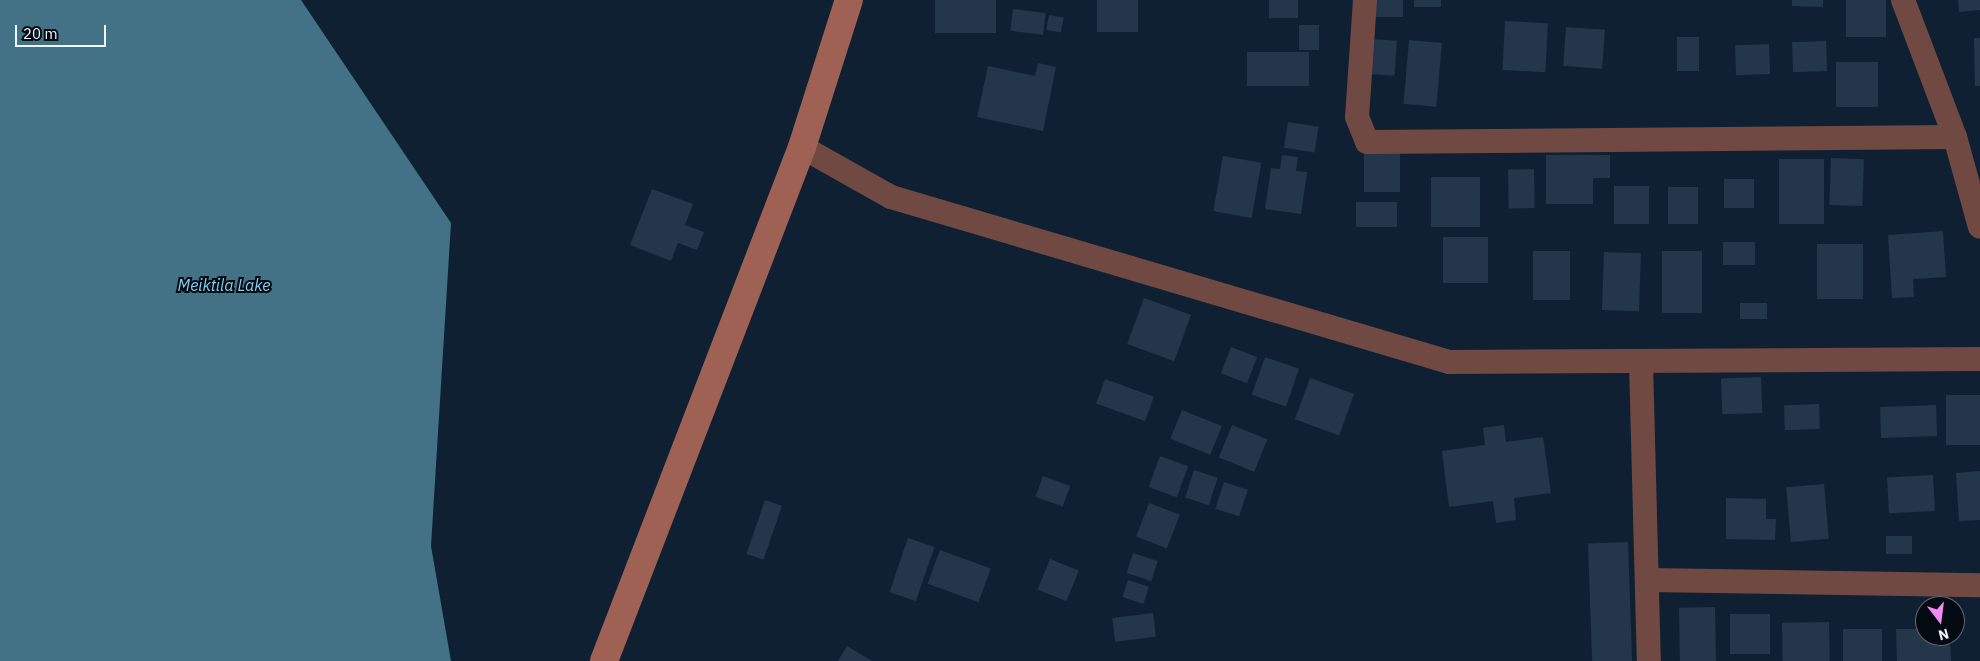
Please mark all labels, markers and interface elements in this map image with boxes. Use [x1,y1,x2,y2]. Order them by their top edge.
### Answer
scale bar [18,15,109,47]
text: 20 m [23,24,58,43]
water label: Meiktila Lake [178,275,270,295]
north arrow [1915,596,1965,646]
text: N [1936,625,1951,645]

